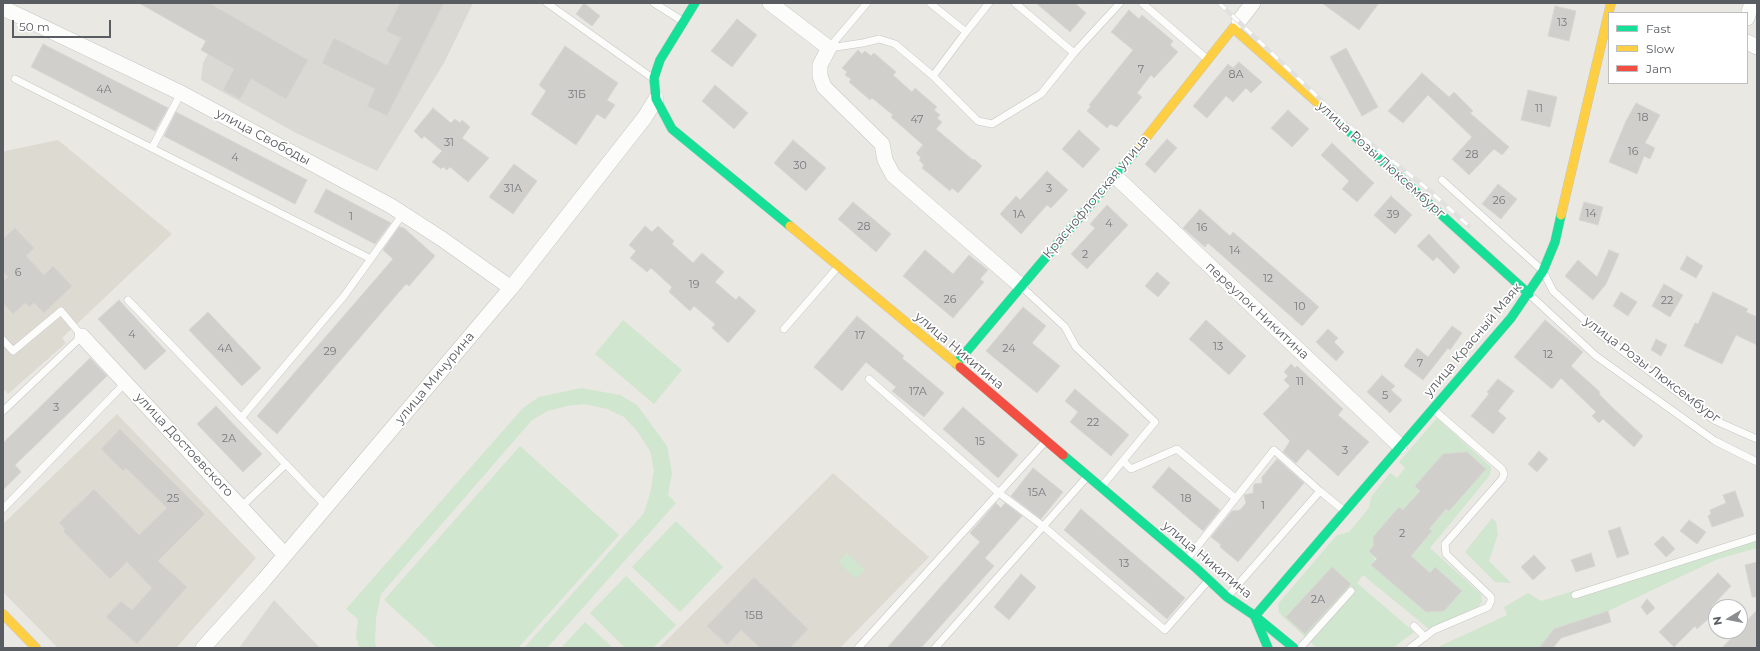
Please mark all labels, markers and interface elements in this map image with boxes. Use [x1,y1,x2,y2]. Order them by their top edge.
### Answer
scale bar [14,12,113,38]
legend [1608,12,1748,84]
house number: 13 [1557,16,1567,30]
text: 50 m [19,19,50,34]
text: Fast [1646,21,1671,36]
text: Slow [1646,41,1675,56]
text: Jam [1646,61,1672,76]
house number: 7 [1138,63,1144,77]
house number: 8А [1228,68,1244,82]
house number: 4А [96,83,112,97]
house number: 31Б [568,88,586,102]
street label: улица Розы Люксембург [1314,98,1448,222]
house number: 11 [1535,102,1543,116]
street label: улица Свободы [213,105,313,169]
house number: 18 [1638,111,1648,125]
house number: 47 [910,113,924,127]
street label: Краснофлотская улица [1040,132,1152,262]
house number: 31 [444,136,454,150]
house number: 16 [1628,145,1638,159]
house number: 28 [1465,148,1479,162]
house number: 4 [231,151,239,165]
house number: 30 [793,159,807,173]
house number: 31А [504,182,522,196]
house number: 3 [1046,182,1052,196]
house number: 26 [1493,194,1505,208]
house number: 14 [1585,207,1597,221]
house number: 1А [1013,208,1025,222]
house number: 39 [1387,208,1399,222]
house number: 1 [349,210,353,224]
house number: 4 [1105,217,1113,231]
house number: 28 [857,220,871,234]
house number: 16 [1197,221,1207,235]
house number: 14 [1229,244,1241,258]
house number: 2 [1082,248,1088,262]
street label: переулок Никитина [1202,259,1312,363]
house number: 6 [15,266,21,280]
house number: 12 [1263,272,1273,286]
house number: 19 [689,278,699,292]
street label: улица Красный Маяк [1421,280,1525,400]
house number: 26 [944,293,956,307]
house number: 22 [1661,294,1673,308]
house number: 10 [1294,300,1306,314]
street label: улица Никитина [911,309,1007,393]
street label: улица Розы Люксембург [1581,314,1723,426]
house number: 4 [128,328,136,342]
street label: улица Мичурина [392,329,478,427]
house number: 17 [855,329,865,343]
house number: 13 [1213,340,1223,354]
house number: 4А [217,342,233,356]
house number: 24 [1002,342,1016,356]
house number: 29 [324,345,336,359]
house number: 12 [1543,348,1553,362]
house number: 7 [1417,357,1423,371]
house number: 11 [1296,375,1304,389]
house number: 17А [909,385,927,399]
house number: 5 [1382,389,1388,403]
street label: улица Достоевского [132,390,236,500]
house number: 3 [53,401,59,415]
house number: 22 [1087,416,1099,430]
house number: 2А [222,432,236,446]
house number: 15 [975,435,985,449]
house number: 3 [1342,444,1348,458]
house number: 15А [1028,486,1046,500]
house number: 25 [167,492,179,506]
house number: 18 [1181,492,1191,506]
house number: 1 [1261,499,1265,513]
street label: улица Никитина [1159,518,1255,602]
house number: 2 [1399,527,1405,541]
house number: 13 [1119,557,1129,571]
house number: 2А [1311,593,1325,607]
north arrow [1708,599,1748,639]
house number: 15В [745,609,763,623]
text: N [1710,615,1725,627]

